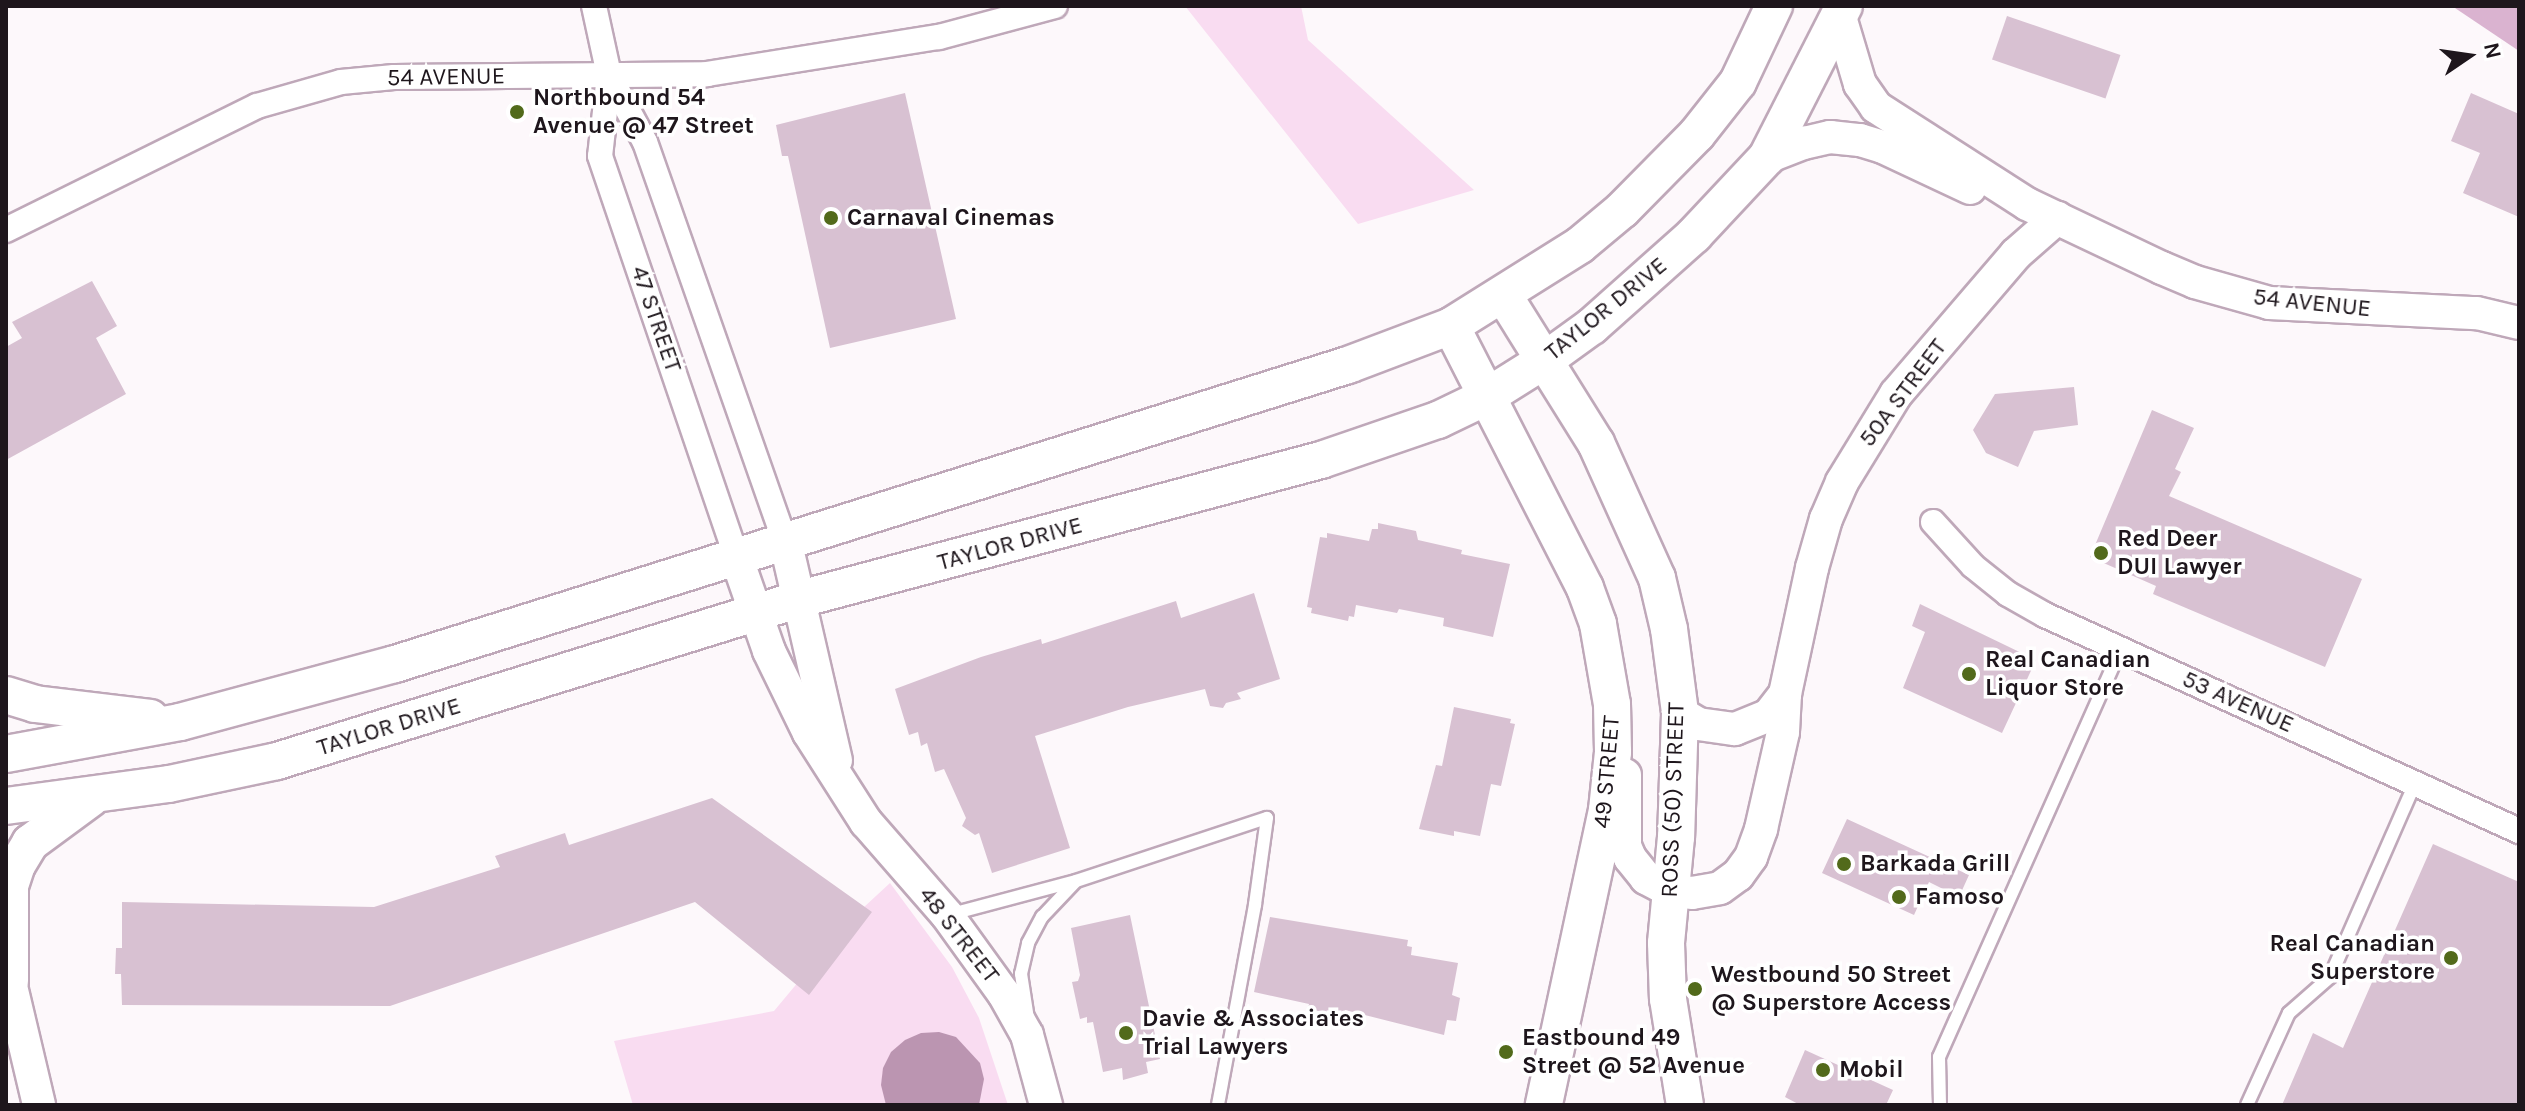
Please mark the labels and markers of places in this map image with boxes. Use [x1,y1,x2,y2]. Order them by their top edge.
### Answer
place label: Northbound 54 Avenue @ 47 Street [533,84,754,140]
marker: Northbound 54 Avenue @ 47 Street [508,103,526,121]
place label: Carnaval Cinemas [847,204,1055,232]
marker: Carnaval Cinemas [822,209,840,227]
place label: Red Deer DUI Lawyer [2117,525,2242,581]
marker: Red Deer DUI Lawyer [2092,544,2110,562]
place label: Real Canadian Liquor Store [1985,646,2150,702]
marker: Real Canadian Liquor Store [1960,665,1978,683]
place label: Barkada Grill [1860,850,2010,878]
marker: Barkada Grill [1835,855,1853,873]
place label: Famoso [1915,883,2004,911]
marker: Famoso [1890,888,1908,906]
place label: Real Canadian Superstore [2270,930,2435,986]
marker: Real Canadian Superstore [2442,949,2460,967]
place label: Westbound 50 Street @ Superstore Access [1711,961,1951,1017]
marker: Westbound 50 Street @ Superstore Access [1686,980,1704,998]
place label: Davie & Associates Trial Lawyers [1142,1005,1364,1061]
marker: Davie & Associates Trial Lawyers [1117,1024,1135,1042]
place label: Eastbound 49 Street @ 52 Avenue [1522,1024,1745,1080]
marker: Eastbound 49 Street @ 52 Avenue [1497,1043,1515,1061]
place label: Mobil [1839,1056,1903,1084]
marker: Mobil [1814,1061,1832,1079]

